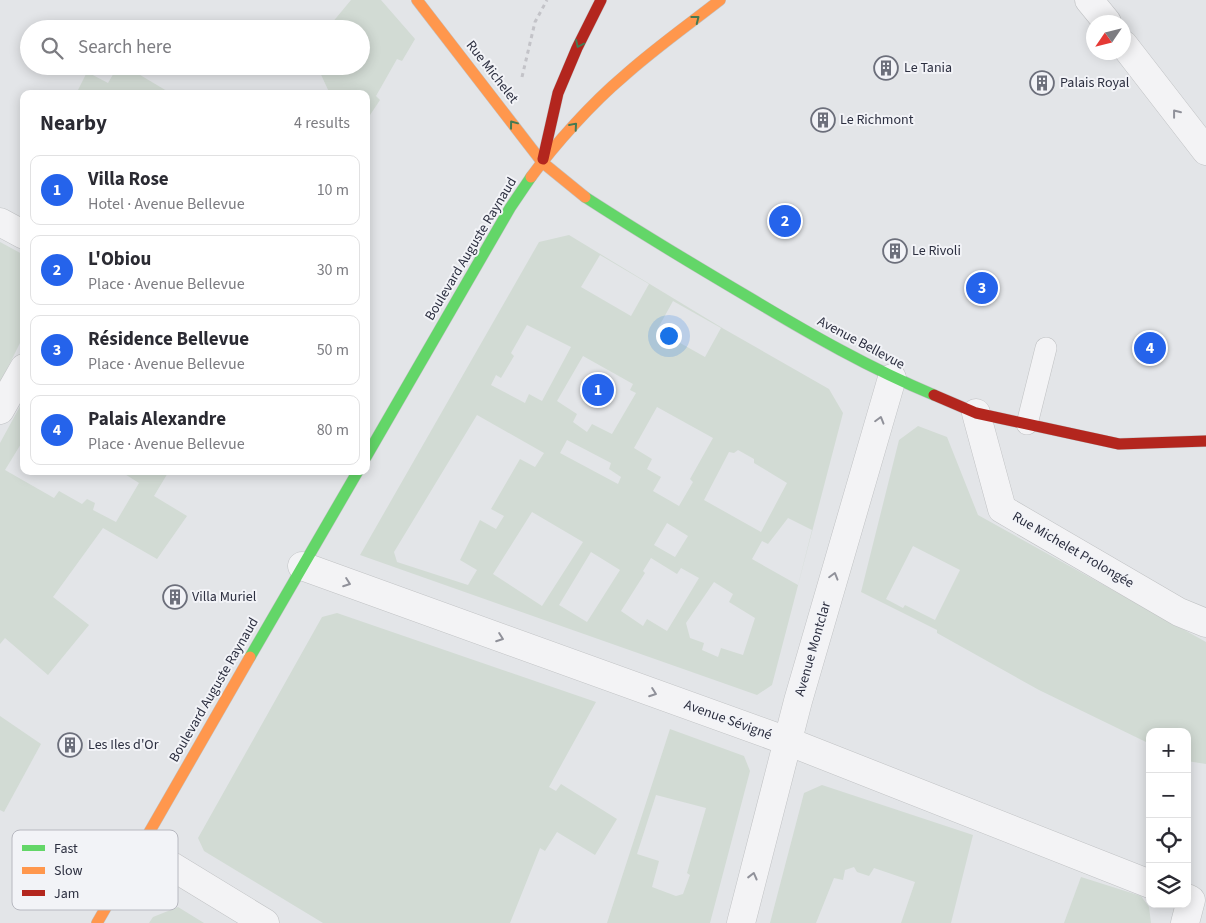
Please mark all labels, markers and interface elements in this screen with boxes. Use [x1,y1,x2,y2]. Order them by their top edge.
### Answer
north arrow [1086,15,1131,60]
one-way arrow [690,16,699,24]
search box [20,20,370,75]
icon: search [38,34,66,62]
text: Search here [78,34,172,61]
street label: Rue Michelet [461,36,523,108]
one-way arrow [575,39,585,48]
building icon: Le Tania [873,55,899,81]
place label: Le Tania [904,58,952,78]
building icon: Palais Royal [1029,70,1055,96]
place label: Palais Royal [1060,73,1130,93]
building icon: Le Richmont [810,107,836,133]
text: Nearby [40,108,107,138]
place label: Le Richmont [840,110,914,130]
one-way arrow [1174,110,1182,119]
text: 4 results [294,112,350,134]
one-way arrow [510,121,518,130]
one-way arrow [568,122,577,131]
text: Villa Rose [88,166,169,193]
street label: Boulevard Auguste Raynaud [420,174,522,324]
text: 1 [53,179,61,201]
text: 10 m [317,179,349,201]
text: Hotel · Avenue Bellevue [88,193,245,215]
pin: 2 [769,202,801,240]
building icon: Le Rivoli [882,238,908,264]
place label: Le Rivoli [912,241,961,261]
text: L'Obiou [88,246,151,273]
text: 2 [53,259,61,281]
text: 30 m [317,259,349,281]
pin: 3 [966,269,998,307]
text: Place · Avenue Bellevue [88,273,245,295]
street label: Avenue Bellevue [814,312,908,374]
your location [656,323,682,349]
text: Résidence Bellevue [88,326,249,353]
pin: 4 [1134,329,1166,367]
text: 3 [53,339,61,361]
text: 50 m [317,339,349,361]
text: Place · Avenue Bellevue [88,353,245,375]
pin: 1 [582,371,614,409]
text: Palais Alexandre [88,406,226,433]
one-way arrow [874,417,884,425]
text: 4 [53,419,61,441]
text: 80 m [317,419,349,441]
text: Place · Avenue Bellevue [88,433,245,455]
street label: Rue Michelet Prolongée [1008,507,1138,593]
one-way arrow [828,572,839,581]
one-way arrow [342,577,351,587]
building icon: Villa Muriel [162,584,188,610]
place label: Villa Muriel [192,587,257,607]
street label: Avenue Montclar [790,599,836,699]
street label: Boulevard Auguste Raynaud [164,614,264,766]
one-way arrow [495,632,504,642]
one-way arrow [648,687,657,697]
street label: Avenue Sévigné [681,695,775,745]
map controls [1146,728,1191,908]
button: + [1146,728,1191,773]
building icon: Les Iles d'Or [57,732,83,758]
place label: Les Iles d'Or [88,735,159,755]
button: − [1146,773,1191,818]
button: locate [1146,818,1191,863]
legend [12,830,178,910]
text: Fast [54,839,78,859]
text: Slow [54,861,83,881]
button: layers [1146,863,1191,908]
one-way arrow [747,871,758,880]
text: Jam [54,884,79,904]

